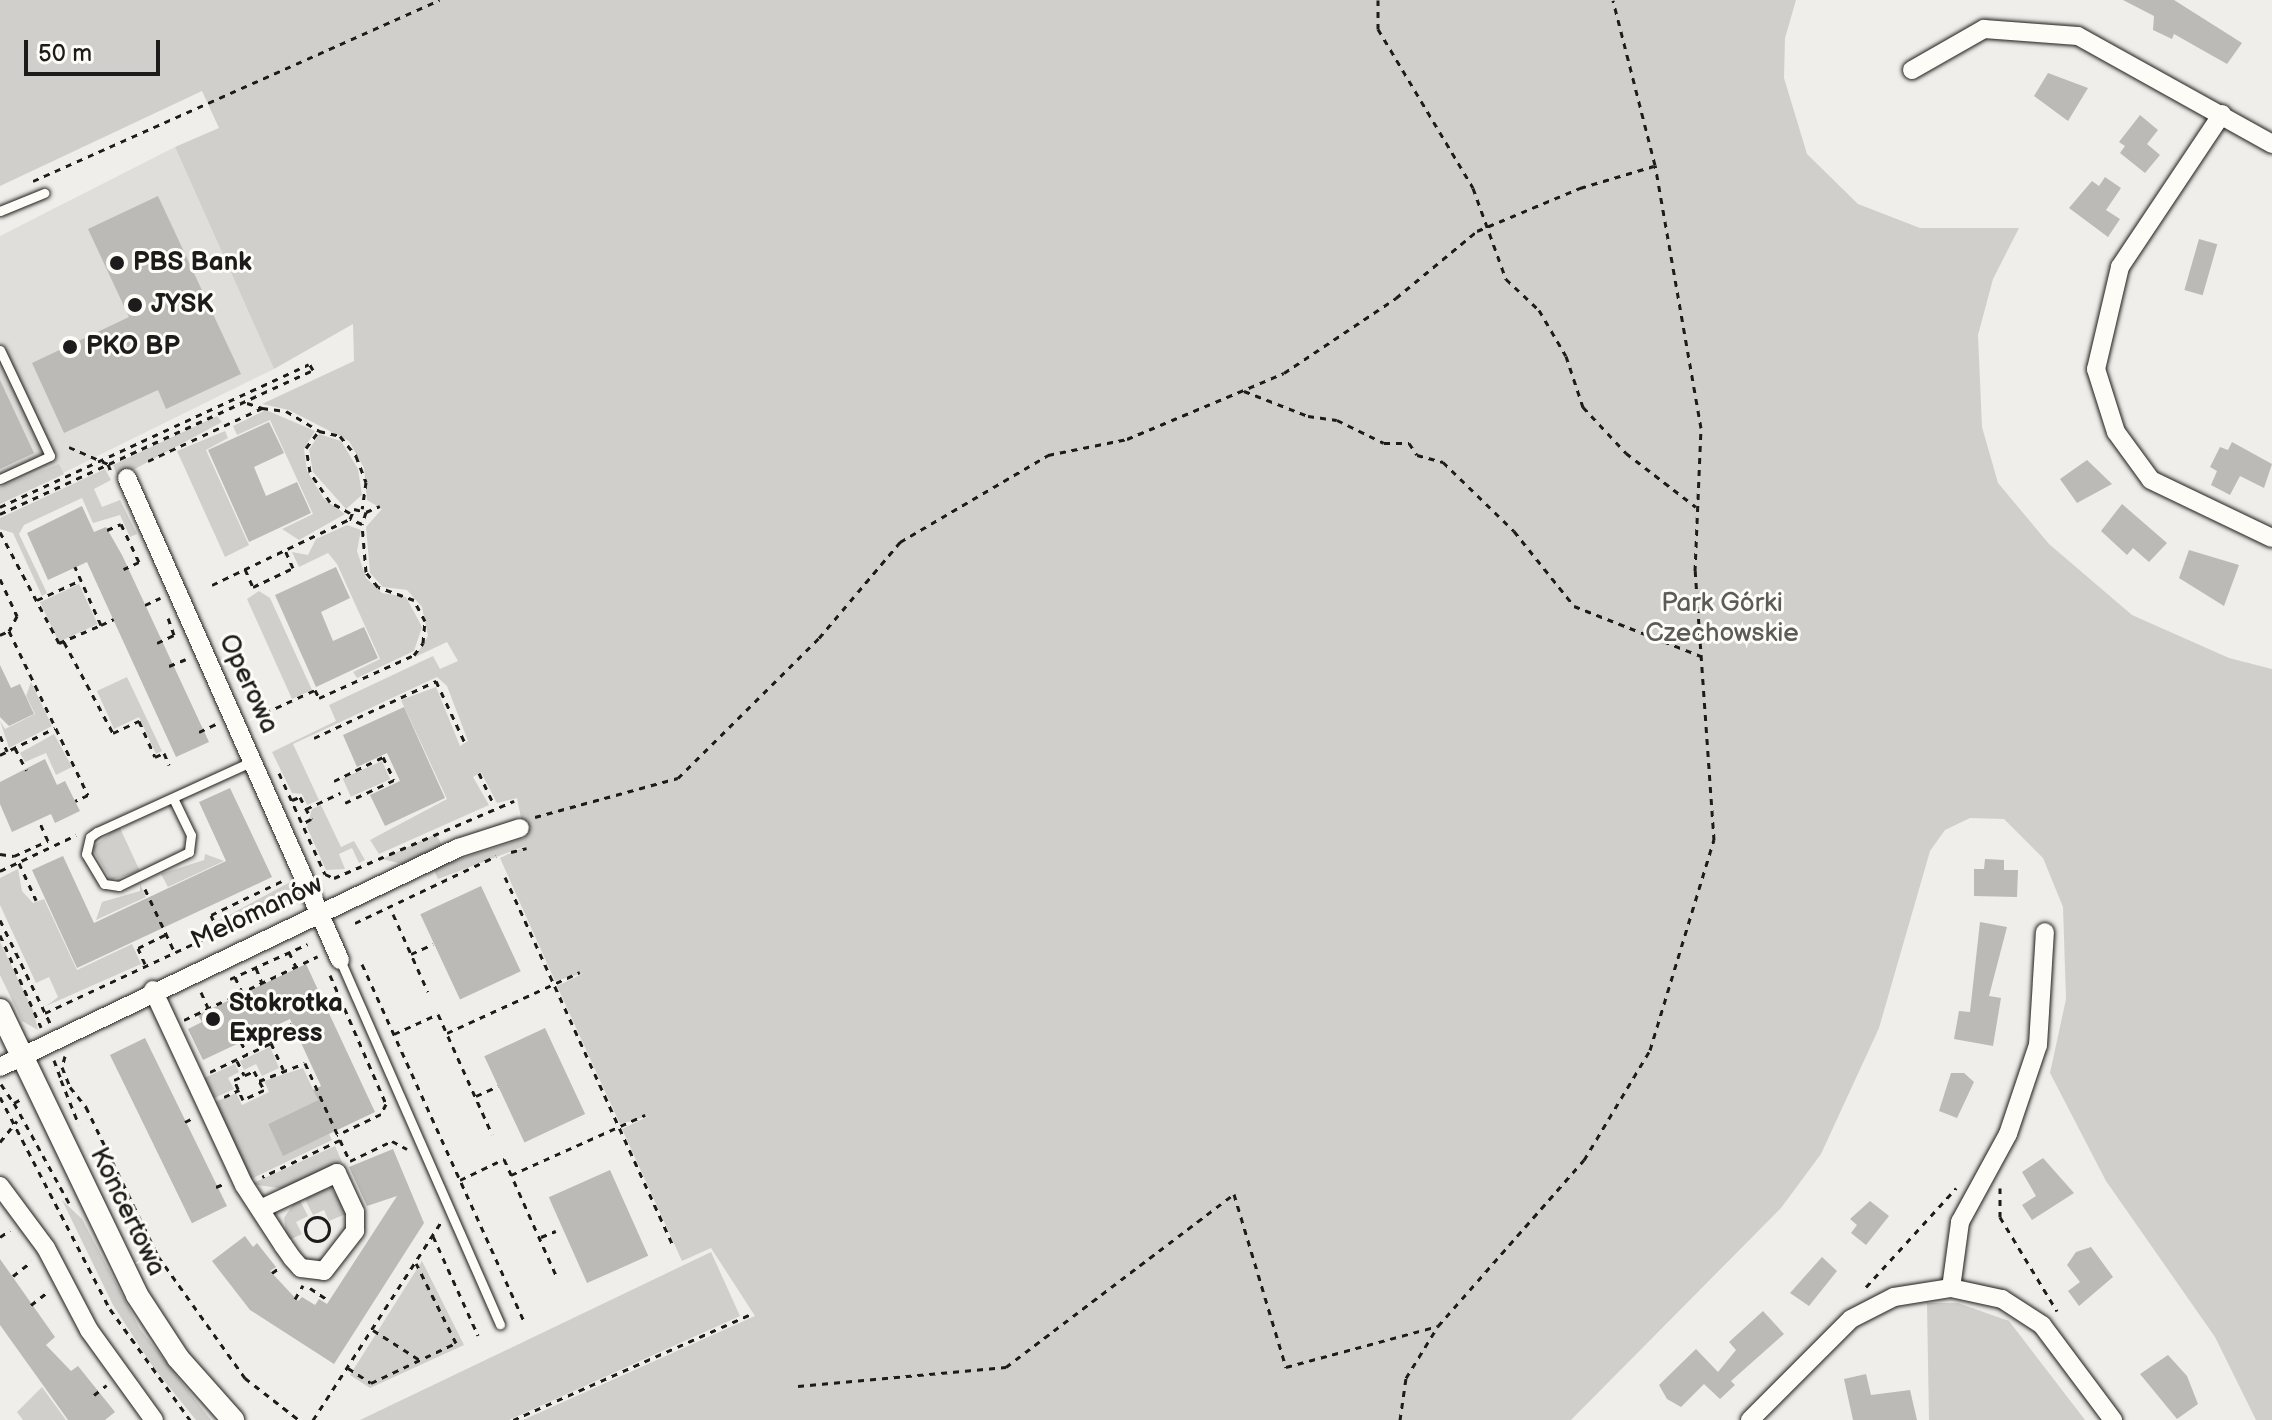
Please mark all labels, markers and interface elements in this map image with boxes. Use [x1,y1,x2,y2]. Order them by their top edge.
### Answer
scale bar [28,24,164,74]
text: 50 m [38,39,92,68]
place label: PBS Bank [133,247,252,279]
marker: PBS Bank [108,254,126,272]
place label: JYSK [151,289,214,321]
marker: JYSK [126,296,144,314]
place label: PKO BP [86,331,180,363]
marker: PKO BP [61,338,79,356]
park label: Park Górki Czechowskie [1645,588,1799,650]
street label: Operowa [212,629,284,739]
street label: Melomanów [186,869,328,957]
place label: Stokrotka Express [229,988,343,1050]
marker: Stokrotka Express [204,1010,222,1028]
street label: Koncertowa [83,1143,171,1281]

